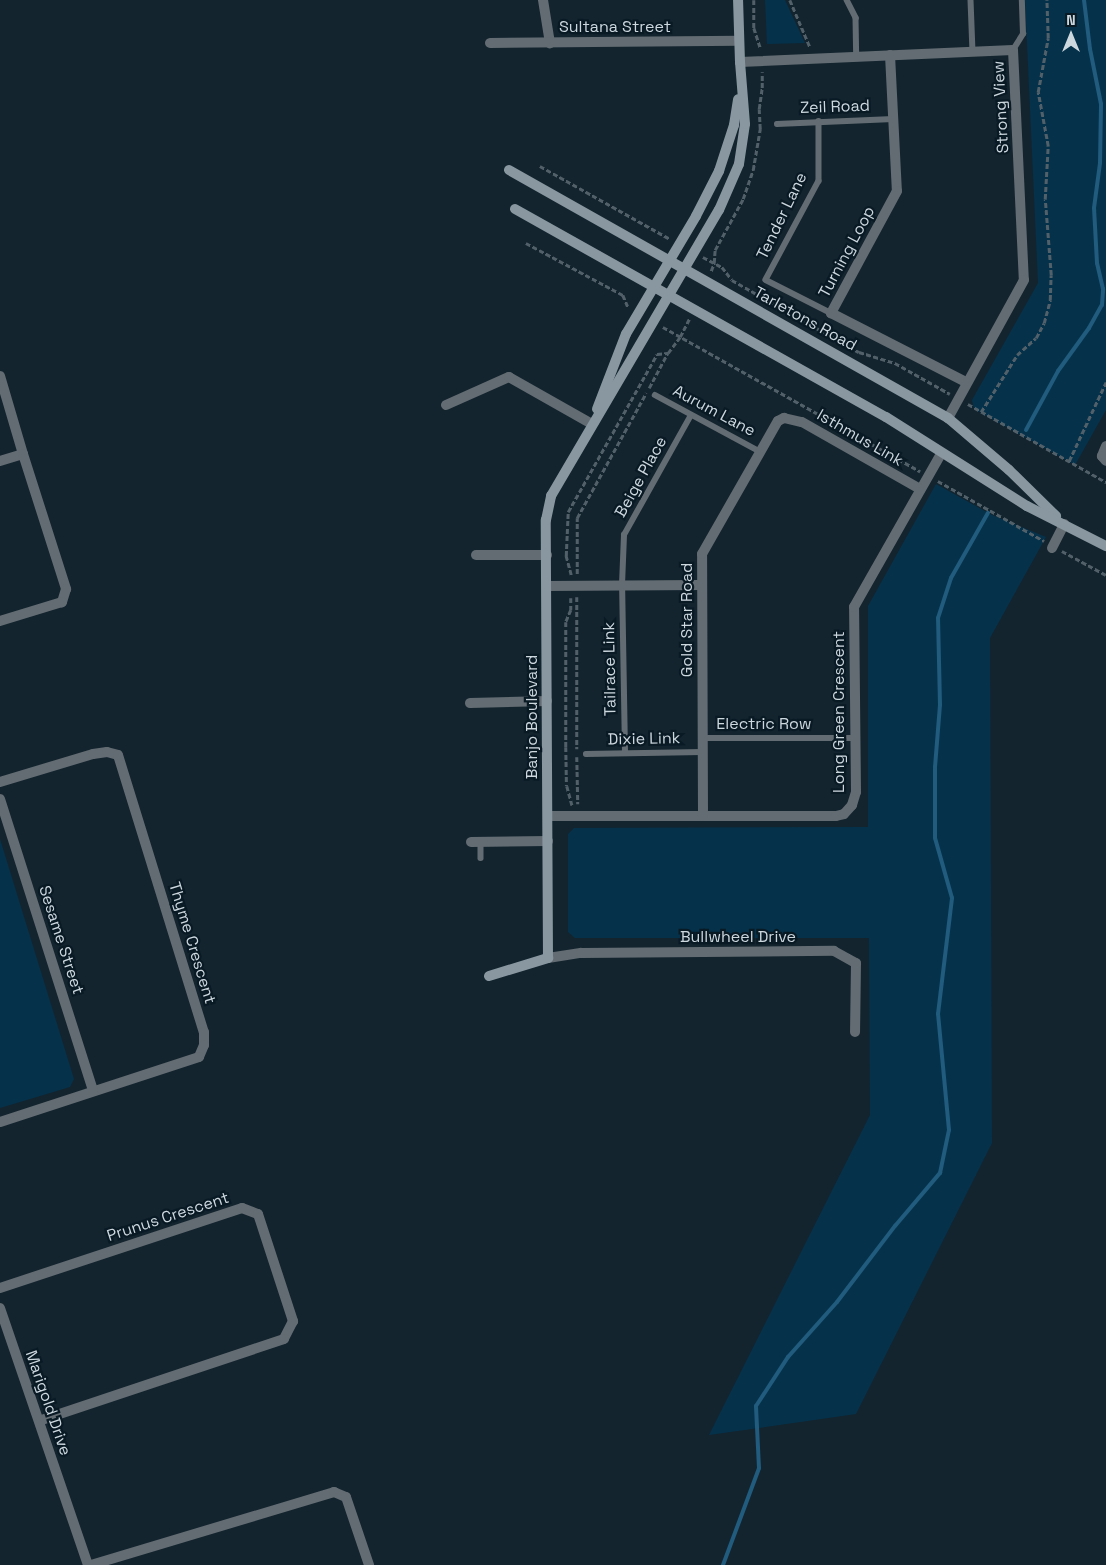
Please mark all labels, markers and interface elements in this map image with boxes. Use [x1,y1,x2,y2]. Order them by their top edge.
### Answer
north arrow [1046,10,1096,60]
text: N [1066,11,1076,29]
street label: Sultana Street [559,17,671,37]
street label: Strong View [989,60,1013,154]
street label: Zeil Road [800,96,870,118]
street label: Tender Lane [753,169,811,263]
street label: Turning Loop [815,203,879,301]
street label: Tarletons Road [750,283,860,355]
street label: Aurum Lane [669,381,759,441]
street label: Isthmus Link [813,406,907,470]
street label: Beige Place [611,433,671,521]
street label: Gold Star Road [677,563,697,677]
street label: Tailrace Link [600,622,620,716]
street label: Long Green Crescent [829,631,849,793]
street label: Banjo Boulevard [522,655,542,779]
street label: Electric Row [716,714,812,734]
street label: Dixie Link [608,729,680,749]
street label: Thyme Crescent [164,880,220,1006]
street label: Sesame Street [34,883,88,997]
street label: Bullwheel Drive [680,927,796,947]
street label: Prunus Crescent [104,1188,232,1246]
street label: Marigold Drive [21,1348,75,1458]

